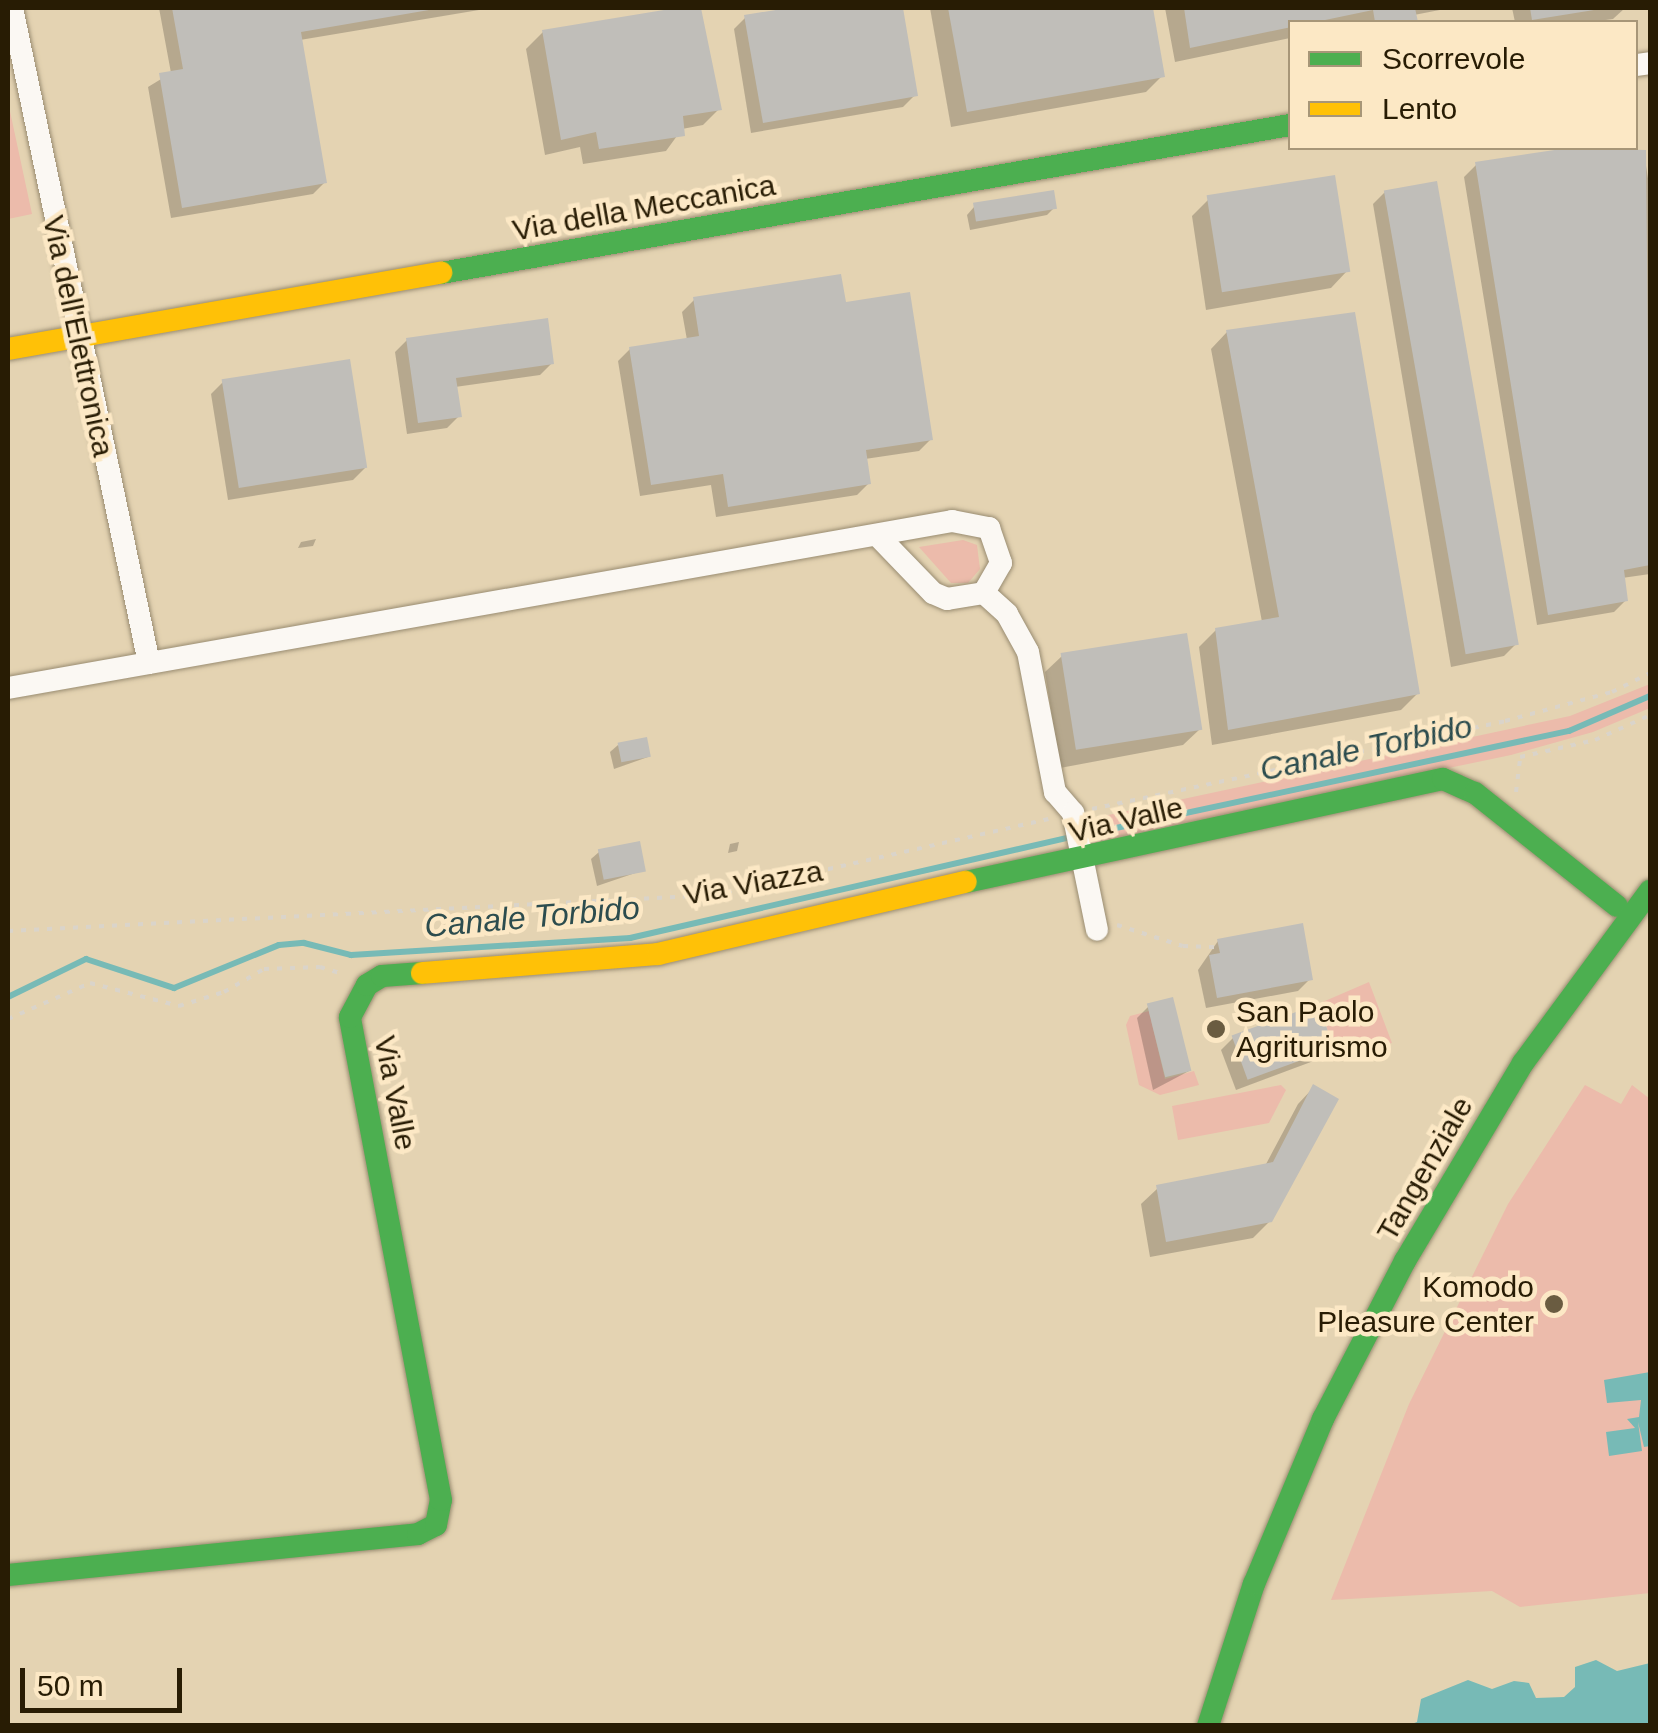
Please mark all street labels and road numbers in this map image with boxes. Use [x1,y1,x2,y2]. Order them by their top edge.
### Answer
street label: Via della Meccanica [510,167,778,249]
street label: Via dell'Elettronica [35,212,121,460]
street label: Via Valle [1066,789,1186,851]
street label: Via Viazza [681,853,825,913]
street label: Via Valle [366,1033,424,1153]
street label: Tangenziale [1369,1091,1481,1247]

